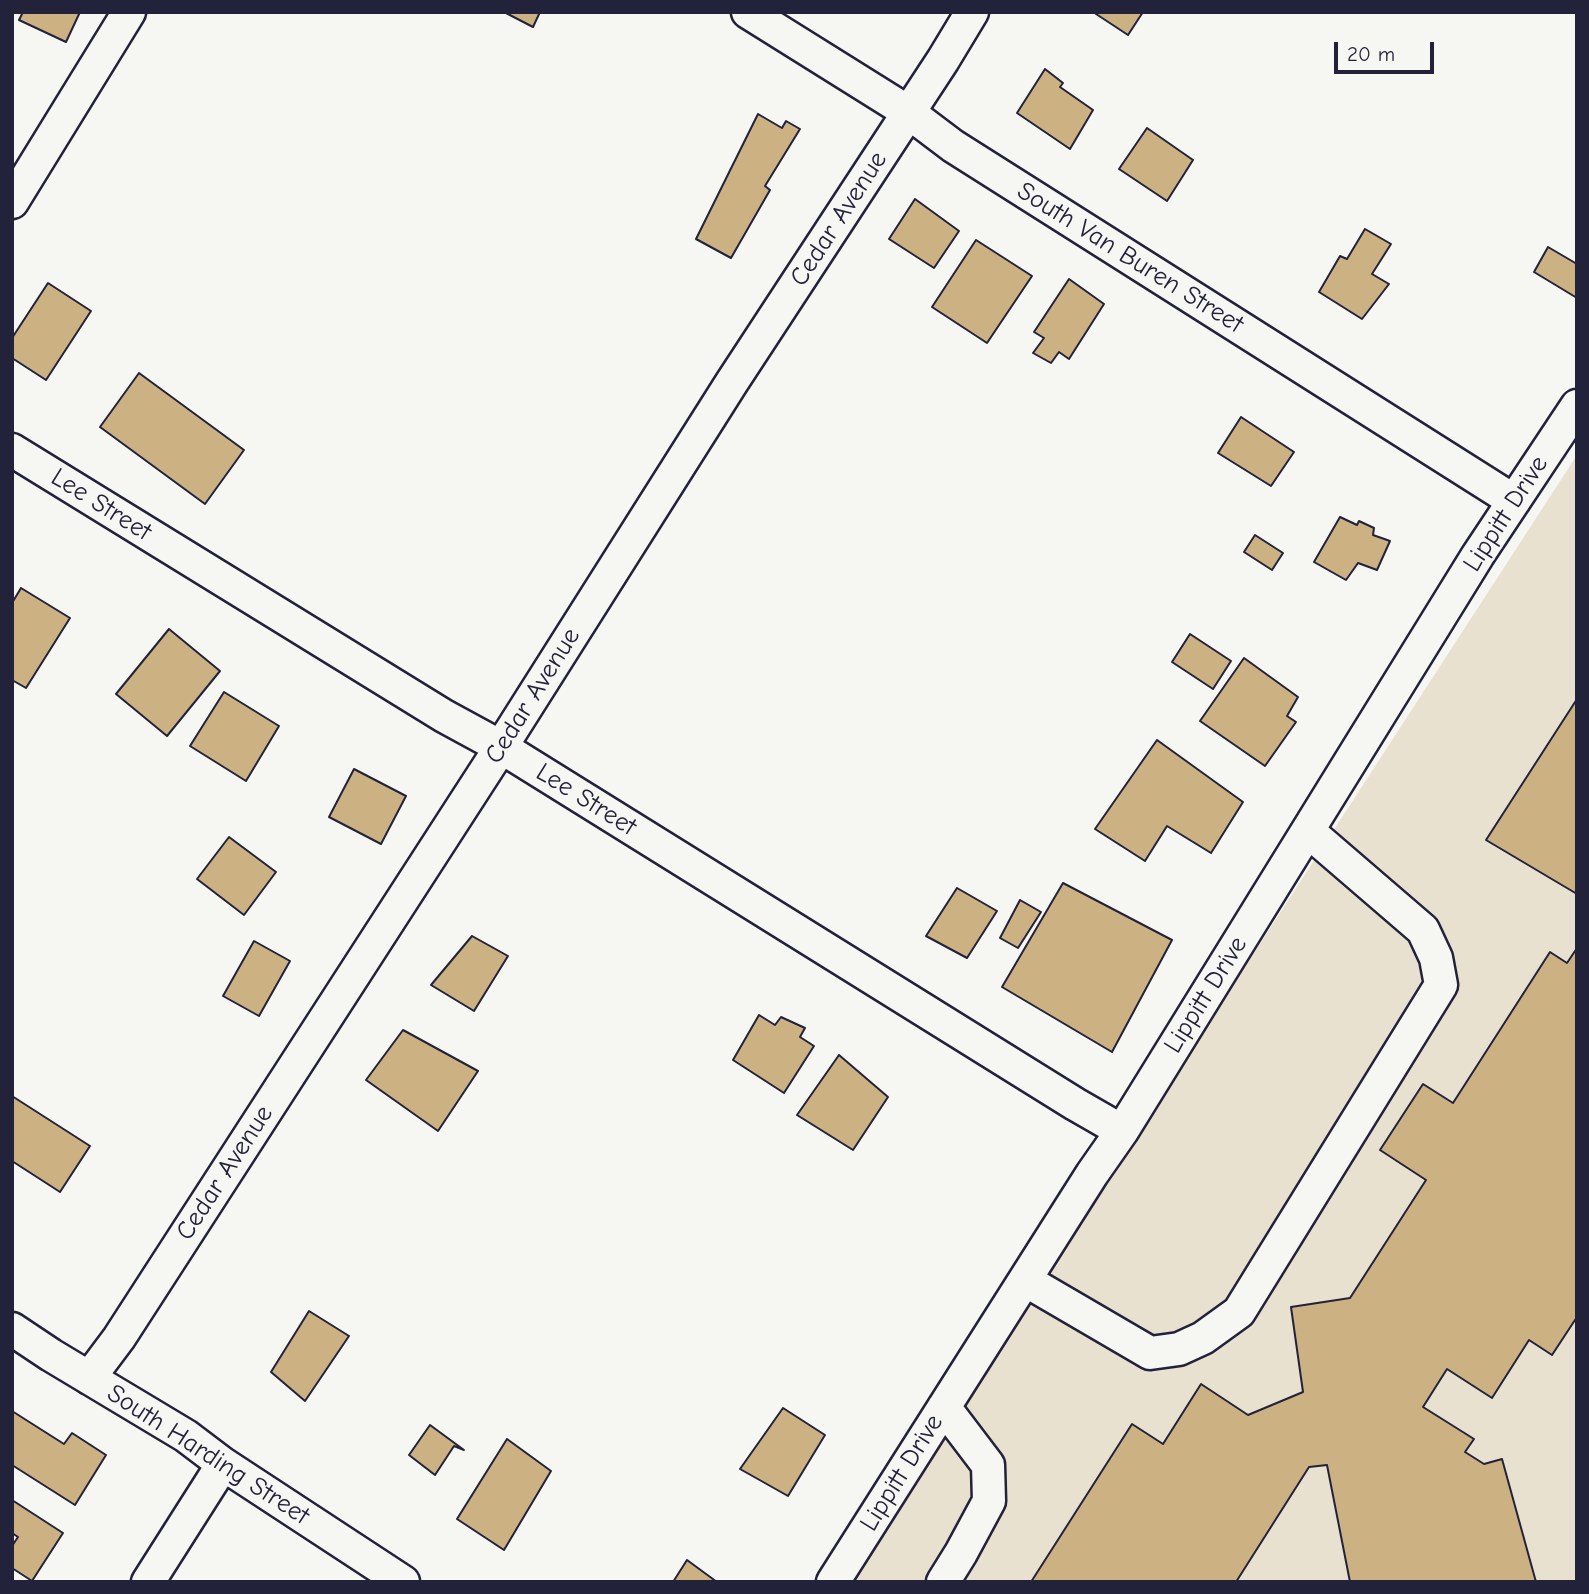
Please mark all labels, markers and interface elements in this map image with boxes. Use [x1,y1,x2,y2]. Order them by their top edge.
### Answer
scale bar [1337,28,1437,72]
text: 20 m [1347,42,1395,66]
street label: Cedar Avenue [784,146,894,292]
street label: South Van Buren Street [1011,176,1249,340]
street label: Lippitt Drive [1457,450,1555,578]
street label: Lee Street [45,462,157,548]
street label: Cedar Avenue [479,622,587,770]
street label: Lee Street [530,757,642,843]
street label: Lippitt Drive [1158,931,1254,1059]
street label: Cedar Avenue [170,1100,280,1246]
street label: South Harding Street [101,1378,315,1532]
street label: Lippitt Drive [854,1409,950,1537]

